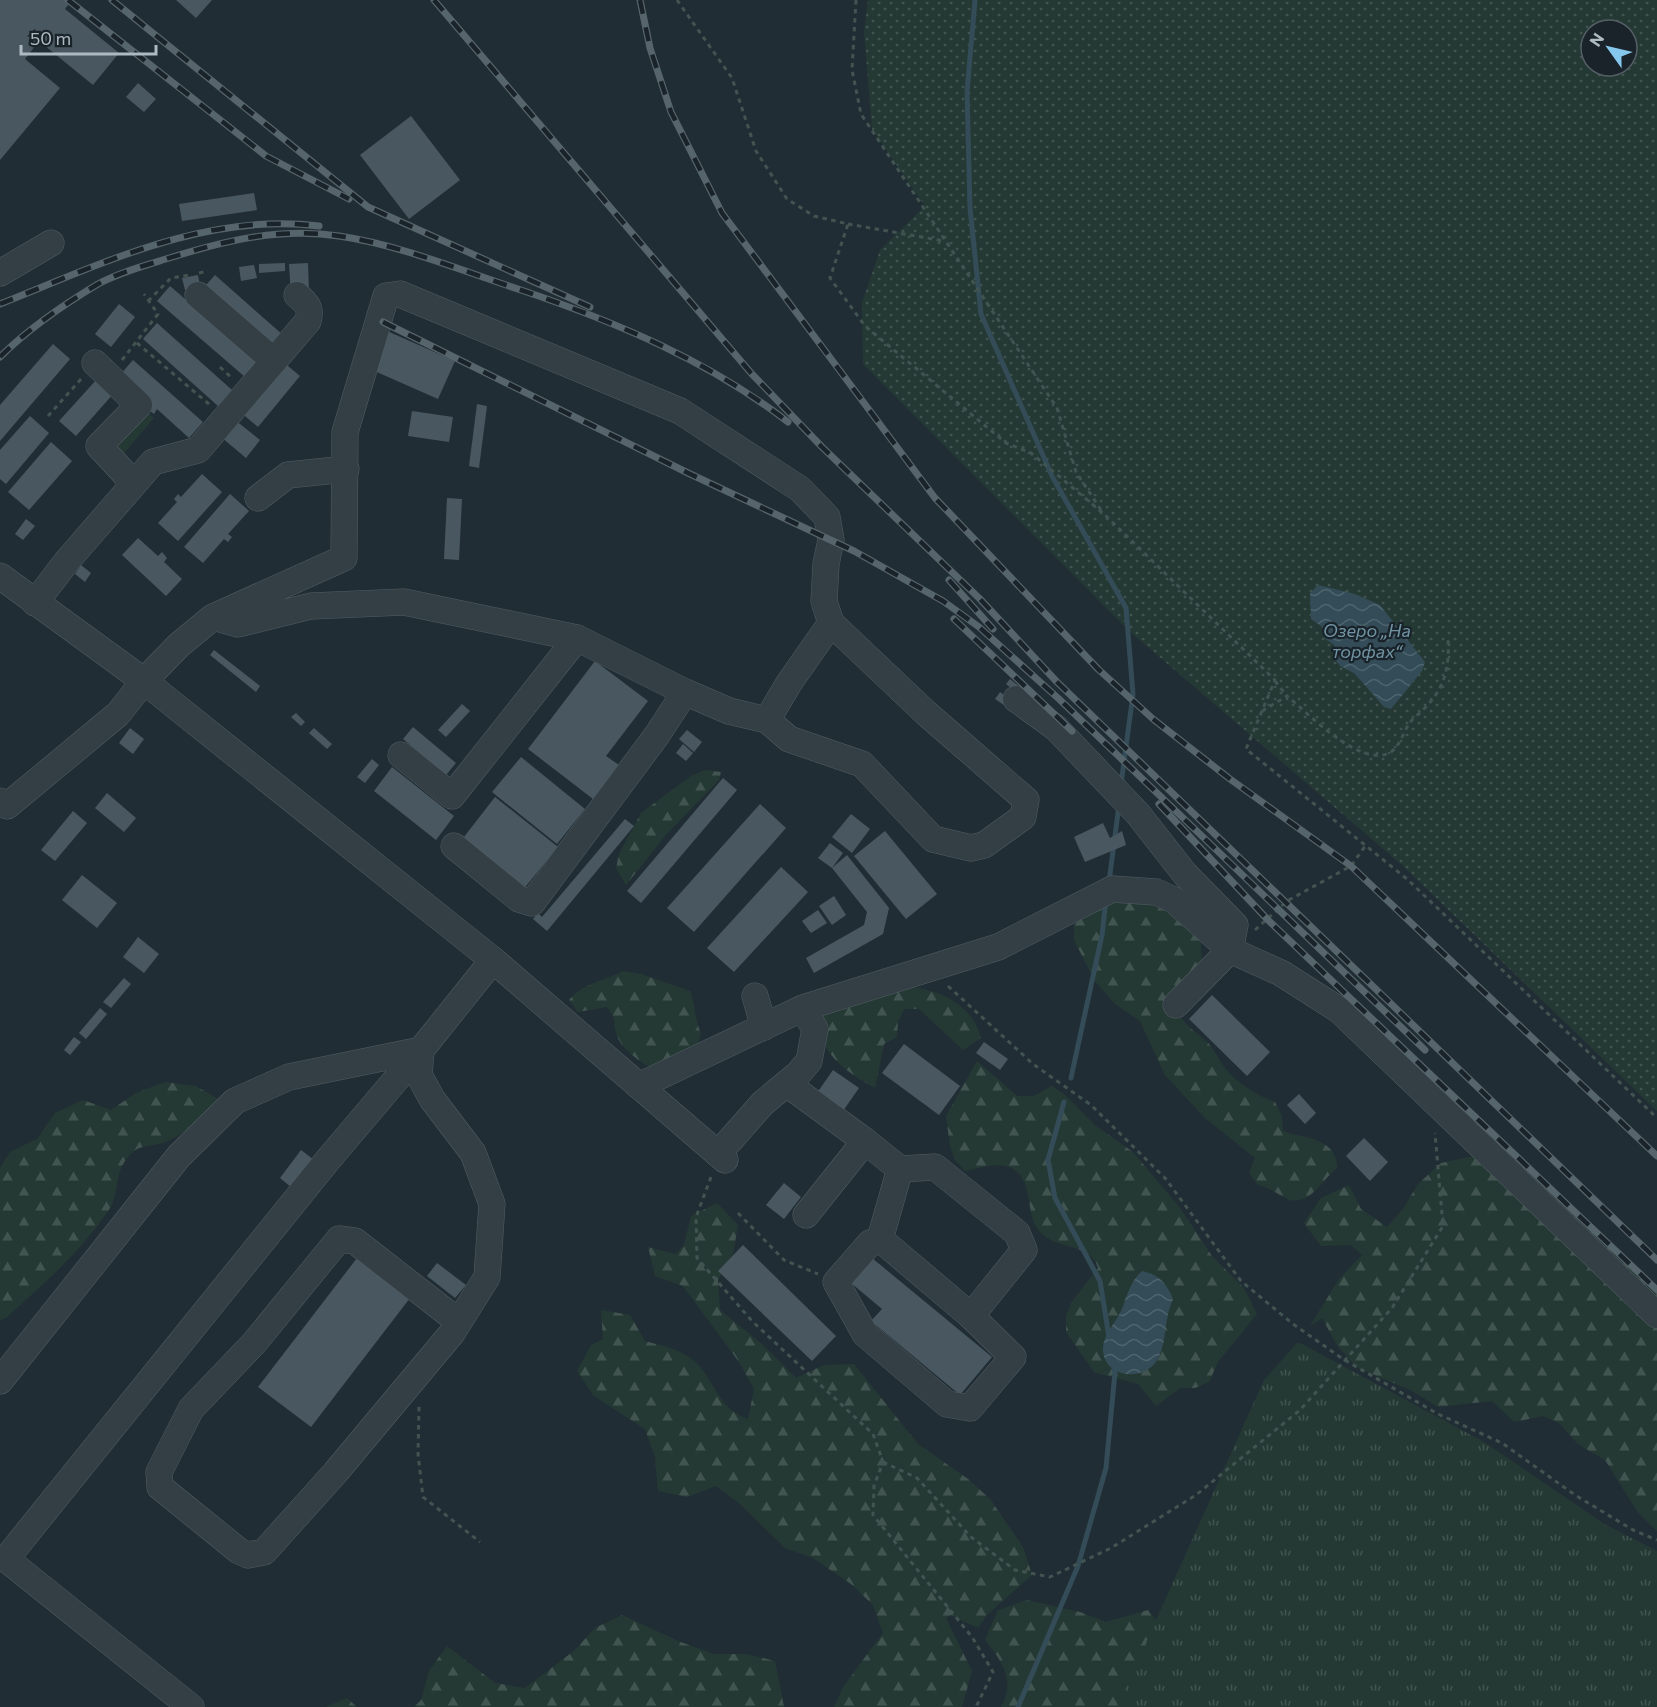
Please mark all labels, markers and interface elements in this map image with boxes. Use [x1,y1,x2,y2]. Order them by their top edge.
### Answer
scale bar [21,18,156,56]
north arrow [1579,18,1639,78]
text: 50 m [30,27,71,49]
text: N [1585,29,1607,50]
water label: Озеро „На торфах“ [1323,619,1411,662]

